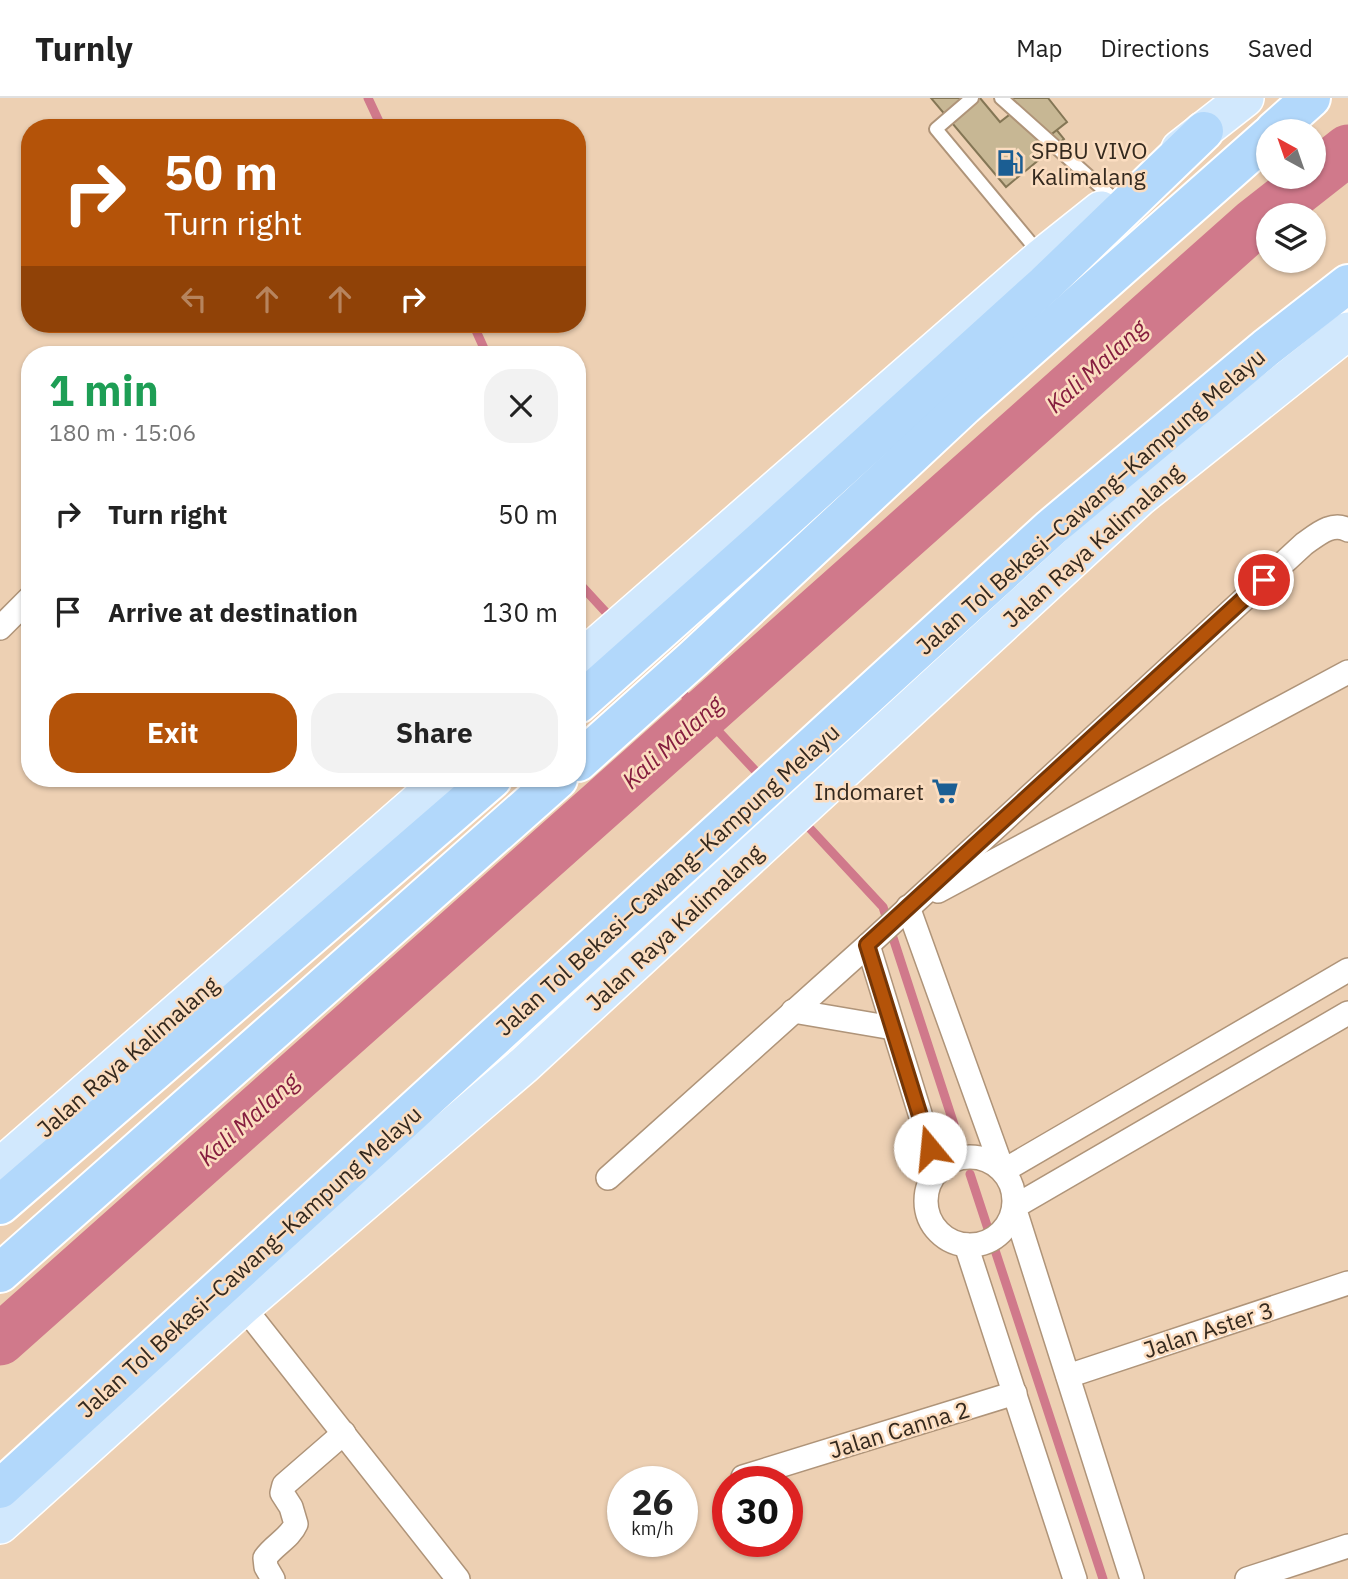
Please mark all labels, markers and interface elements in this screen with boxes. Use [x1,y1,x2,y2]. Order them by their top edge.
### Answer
text: Turnly [35,27,133,70]
text: Map [1016,32,1062,64]
text: Directions [1100,32,1210,64]
text: Saved [1248,32,1313,64]
north arrow [1256,119,1326,189]
map controls [1256,119,1326,273]
place label: SPBU VIVO Kalimalang [1031,135,1148,191]
text: 50 m [164,140,278,203]
icon: right [49,147,140,238]
fuel station icon: SPBU VIVO Kalimalang [995,148,1025,178]
text: Turn right [164,202,302,244]
button: layers [1256,203,1326,273]
icon: left [175,280,213,318]
icon: ahead [248,280,286,318]
icon: ahead [321,280,359,318]
icon: right [394,280,432,318]
water label: Kali Malang [1039,311,1154,420]
street label: Jalan Tol Bekasi–Cawang–Kampung Melayu [909,341,1271,661]
text: 1 min [49,363,159,418]
button: close [484,369,558,443]
text: 180 m · 15:06 [49,417,196,447]
street label: Jalan Raya Kalimalang [996,457,1188,633]
icon: right [49,495,87,533]
text: Turn right [108,497,227,531]
text: 50 m [498,497,558,531]
pin [1234,550,1294,610]
icon: arrive [1245,561,1283,599]
icon: arrive [49,593,87,631]
text: Arrive at destination [108,595,358,629]
text: 130 m [482,595,558,629]
water label: Kali Malang [615,687,730,796]
button: Exit [49,693,297,773]
button: Share [311,693,558,773]
street label: Jalan Tol Bekasi–Cawang–Kampung Melayu [489,716,845,1042]
place label: Indomaret [814,776,924,806]
supermarket icon: Indomaret [930,776,960,806]
street label: Jalan Raya Kalimalang [579,837,769,1017]
street label: Jalan Raya Kalimalang [30,969,224,1143]
water label: Kali Malang [191,1064,306,1173]
street label: Jalan Tol Bekasi–Cawang–Kampung Melayu [71,1098,427,1424]
position arrow [893,1111,967,1185]
street label: Jalan Aster 3 [1139,1294,1277,1364]
street label: Jalan Canna 2 [825,1393,973,1465]
speed limit sign: 30 [712,1466,803,1557]
text: 26 [631,1479,674,1525]
text: km/h [631,1517,674,1540]

